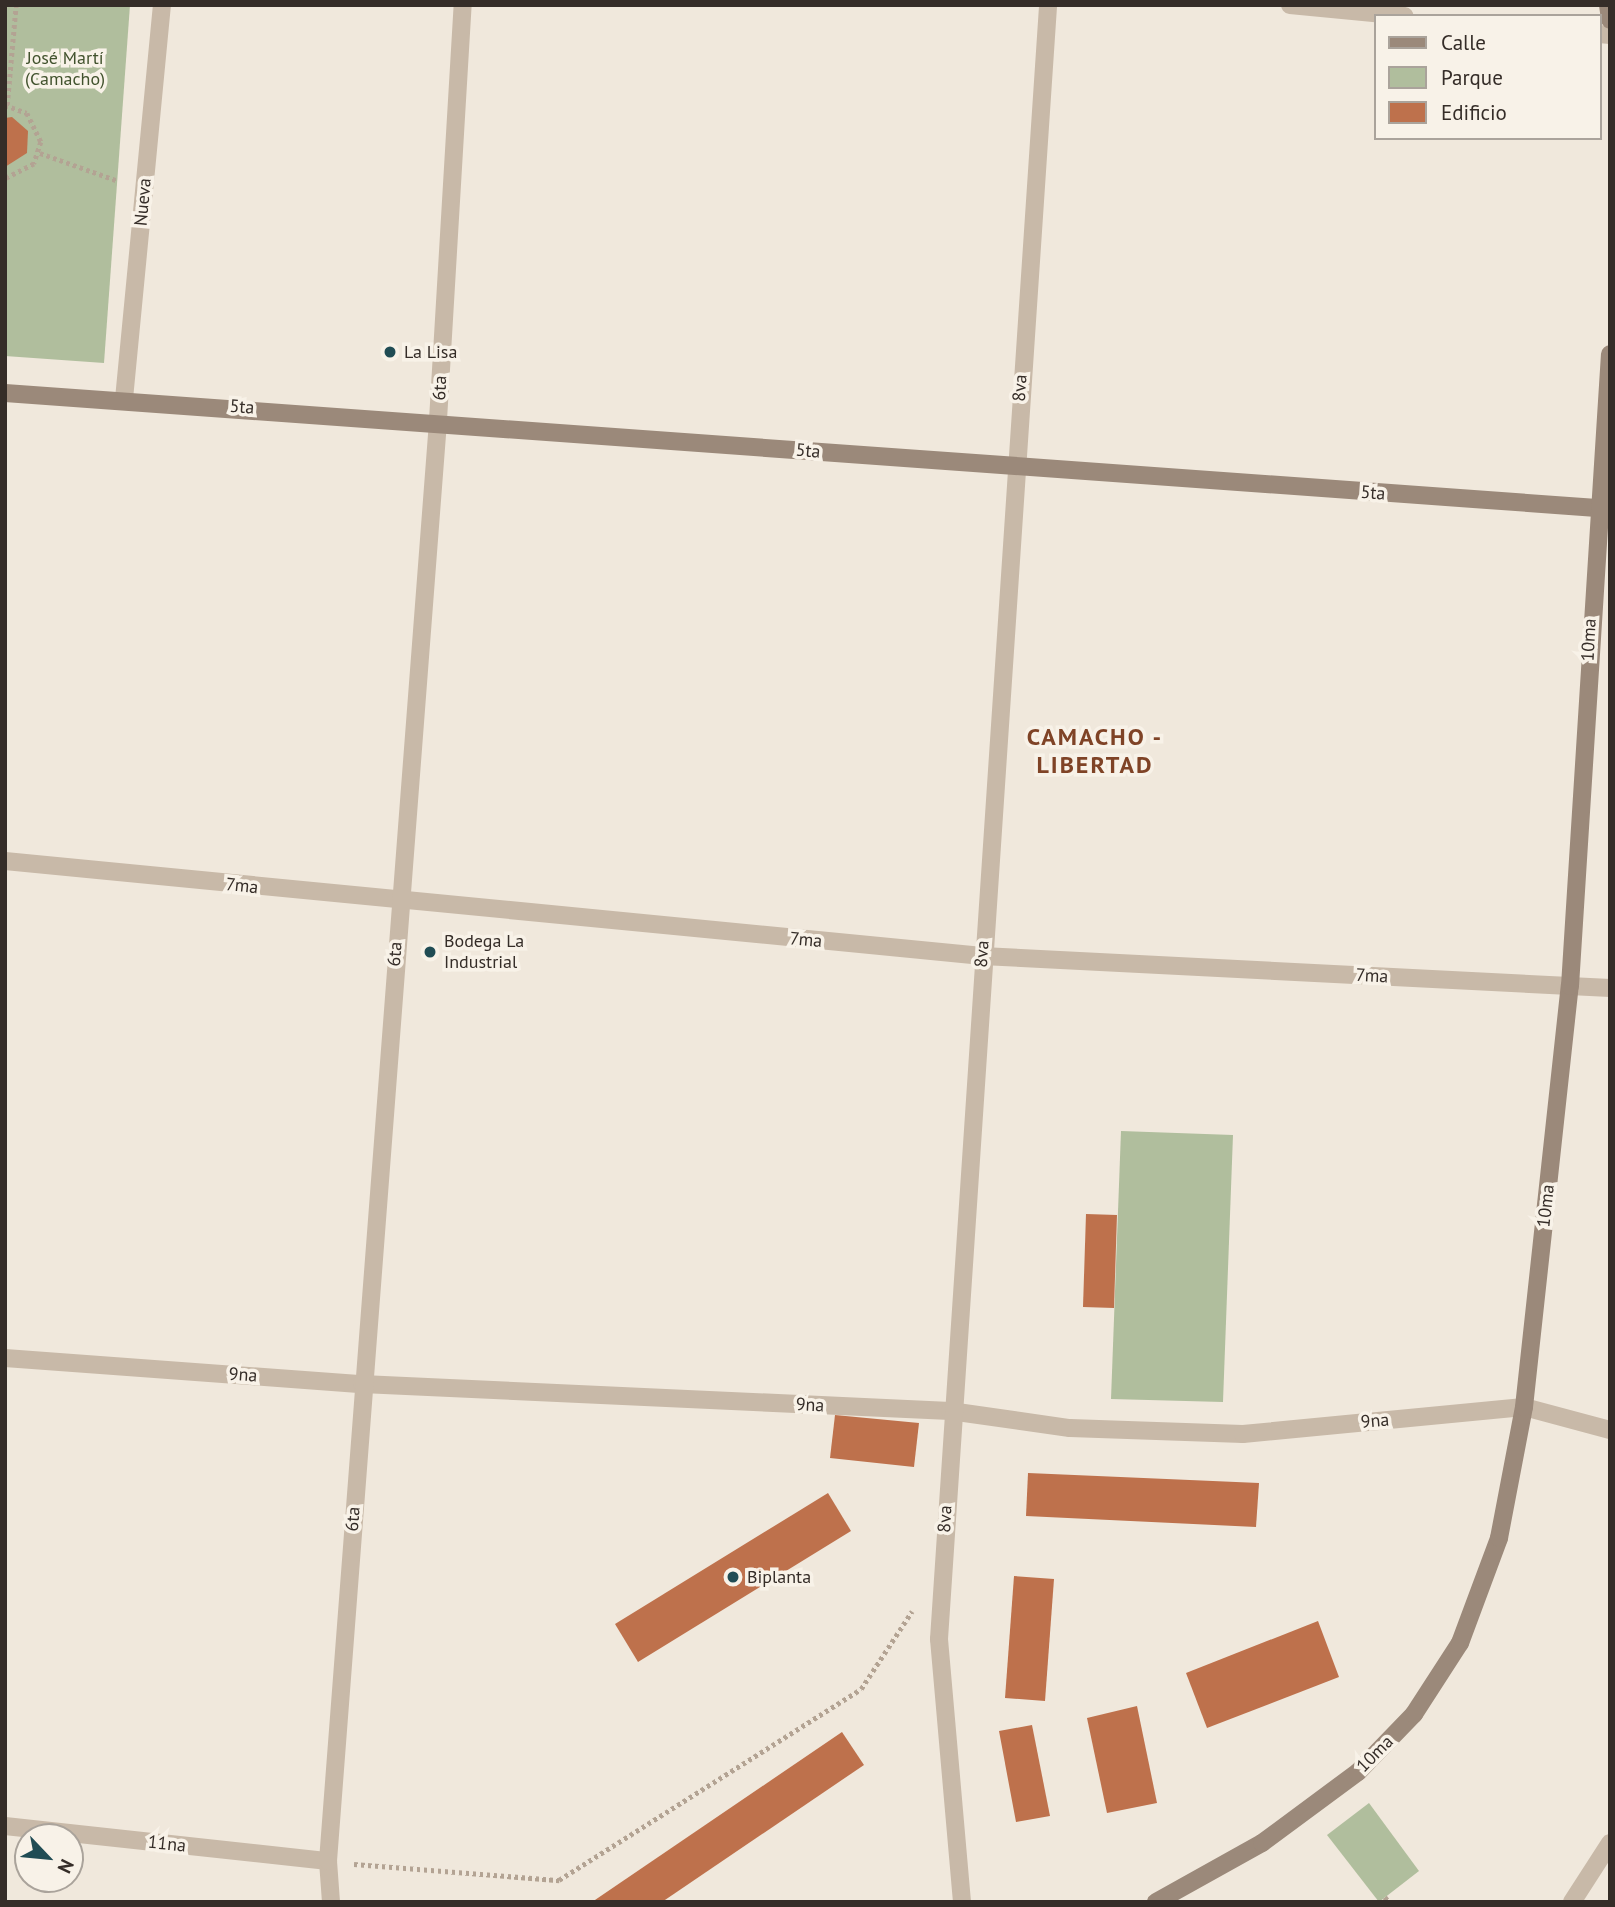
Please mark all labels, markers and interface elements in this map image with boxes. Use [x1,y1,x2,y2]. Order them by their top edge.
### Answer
legend [1374,14,1601,140]
text: Calle [1441,29,1486,56]
park label: José Martí (Camacho) [25,48,105,90]
text: Parque [1441,64,1503,91]
text: Edificio [1441,99,1507,126]
street label: Nueva [130,177,156,227]
place label: La Lisa [404,341,457,363]
marker: La Lisa [382,344,398,360]
street label: 8va [1008,374,1032,402]
street label: 6ta [429,375,451,401]
street label: 5ta [229,395,255,419]
street label: 5ta [795,439,821,463]
street label: 5ta [1360,481,1386,505]
street label: 10ma [1577,618,1601,662]
district label: CAMACHO - LIBERTAD [1027,723,1163,779]
street label: 7ma [225,874,259,898]
street label: 7ma [789,928,823,952]
place label: Bodega La Industrial [444,931,524,974]
street label: 8va [970,940,994,968]
street label: 6ta [383,941,407,967]
marker: Bodega La Industrial [422,944,438,960]
street label: 7ma [1355,964,1389,988]
street label: 10ma [1533,1183,1559,1229]
street label: 9na [228,1363,258,1387]
street label: 9na [795,1393,825,1417]
street label: 9na [1360,1409,1390,1433]
street label: 8va [933,1505,957,1533]
street label: 6ta [341,1506,365,1532]
place label: Biplanta [747,1566,811,1588]
marker: Biplanta [725,1569,741,1585]
street label: 10ma [1352,1731,1398,1777]
north arrow [14,1823,84,1893]
street label: 11na [147,1831,187,1857]
text: N [53,1855,80,1877]

